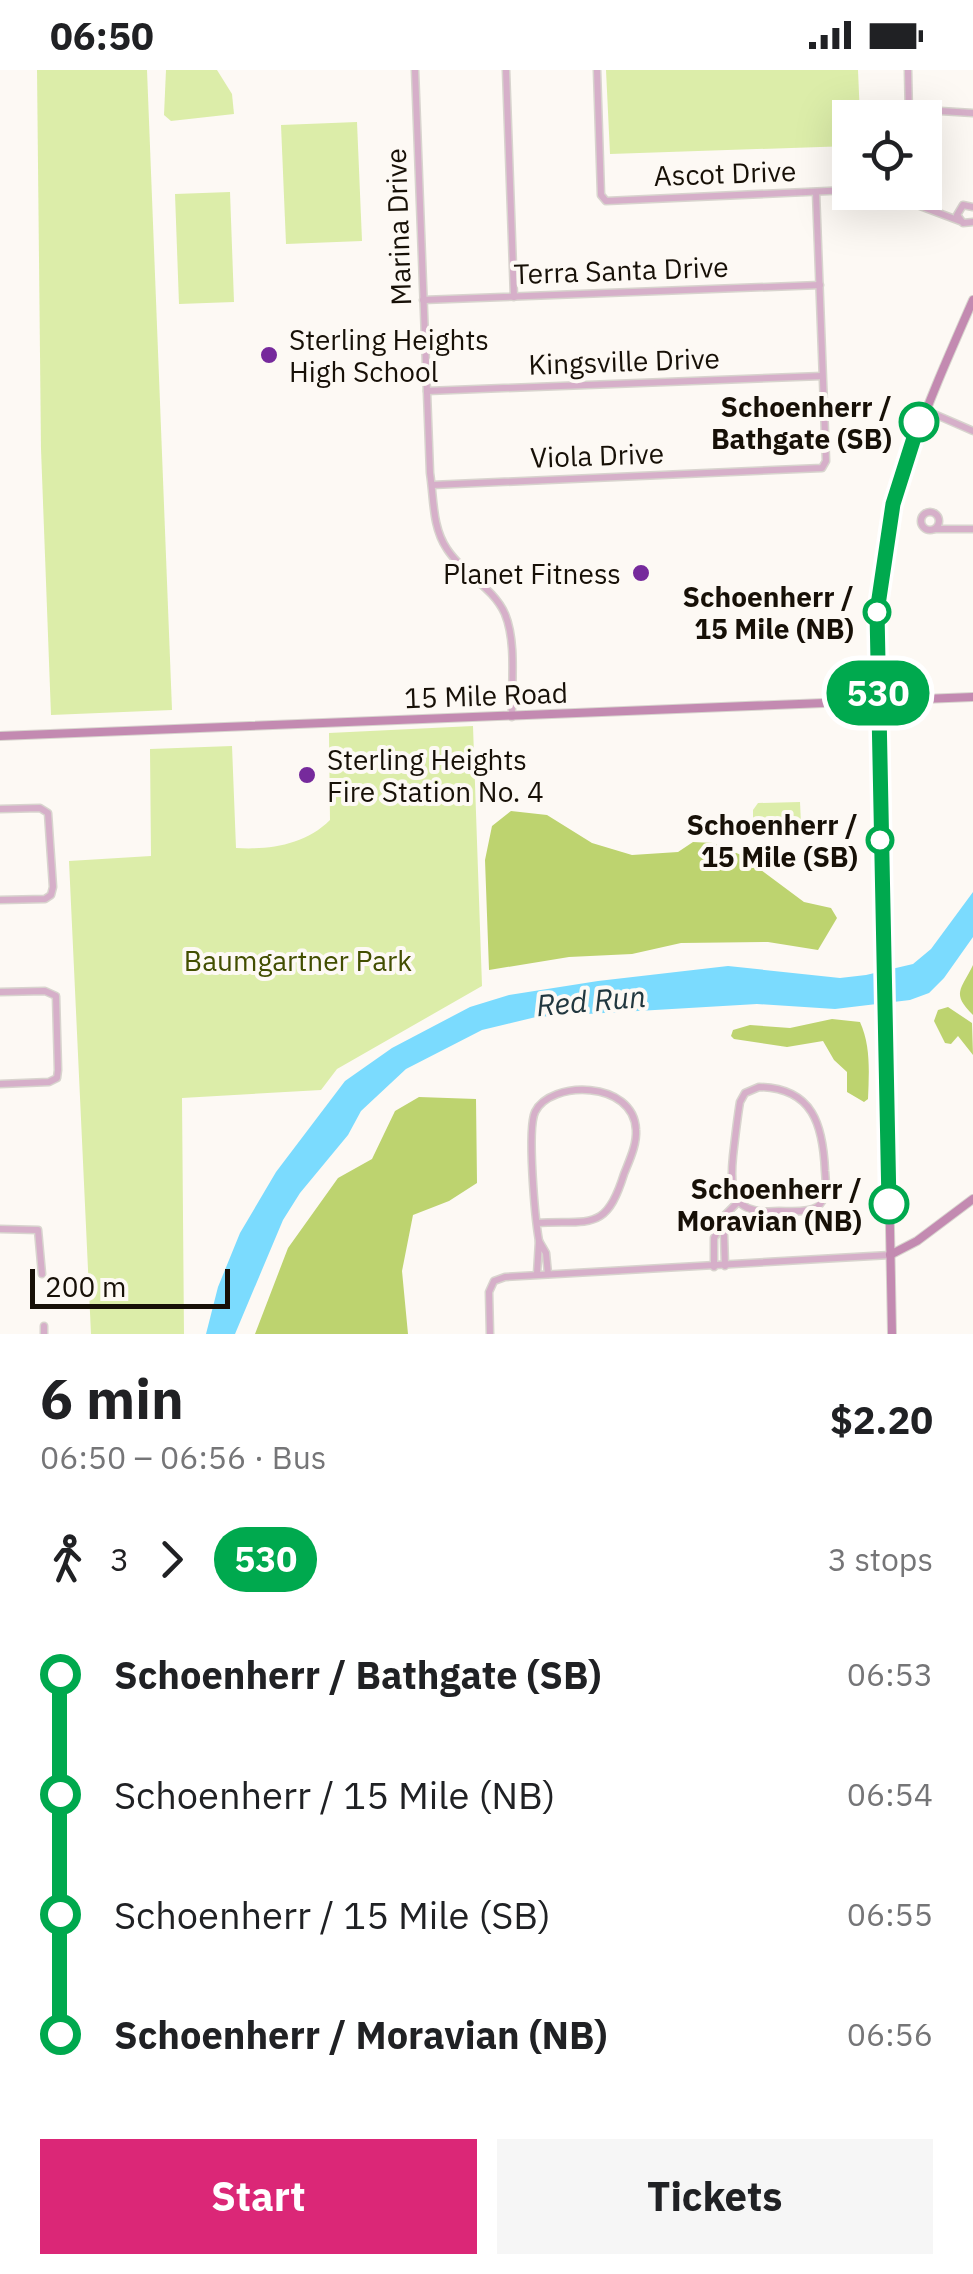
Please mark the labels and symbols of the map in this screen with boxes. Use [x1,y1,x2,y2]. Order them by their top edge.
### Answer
street label: Marina Drive [377,148,419,306]
street label: Ascot Drive [653,152,797,194]
street label: Terra Santa Drive [513,248,729,292]
place label: Sterling Heights High School [289,321,489,390]
street label: Kingsville Drive [528,339,720,383]
marker: Sterling Heights High School [258,344,280,366]
place label: Schoenherr / Bathgate (SB) [711,388,892,457]
marker: Schoenherr / Bathgate (SB) [900,403,938,441]
street label: Viola Drive [529,434,665,476]
place label: Planet Fitness [443,555,621,592]
marker: Planet Fitness [630,562,652,584]
place label: Schoenherr / 15 Mile (NB) [683,578,854,647]
marker: Schoenherr / 15 Mile (NB) [864,599,890,625]
line badge: 530 [820,660,936,726]
street label: 15 Mile Road [403,674,569,716]
place label: Sterling Heights Fire Station No. 4 [327,741,544,810]
marker: Sterling Heights Fire Station No. 4 [296,764,318,786]
place label: Schoenherr / 15 Mile (SB) [687,806,858,875]
marker: Schoenherr / 15 Mile (SB) [867,827,893,853]
park label: Baumgartner Park [184,942,412,979]
water label: Red Run [535,976,647,1024]
place label: Schoenherr / Moravian (NB) [677,1170,862,1239]
marker: Schoenherr / Moravian (NB) [870,1185,908,1223]
scale bar [30,1264,230,1308]

